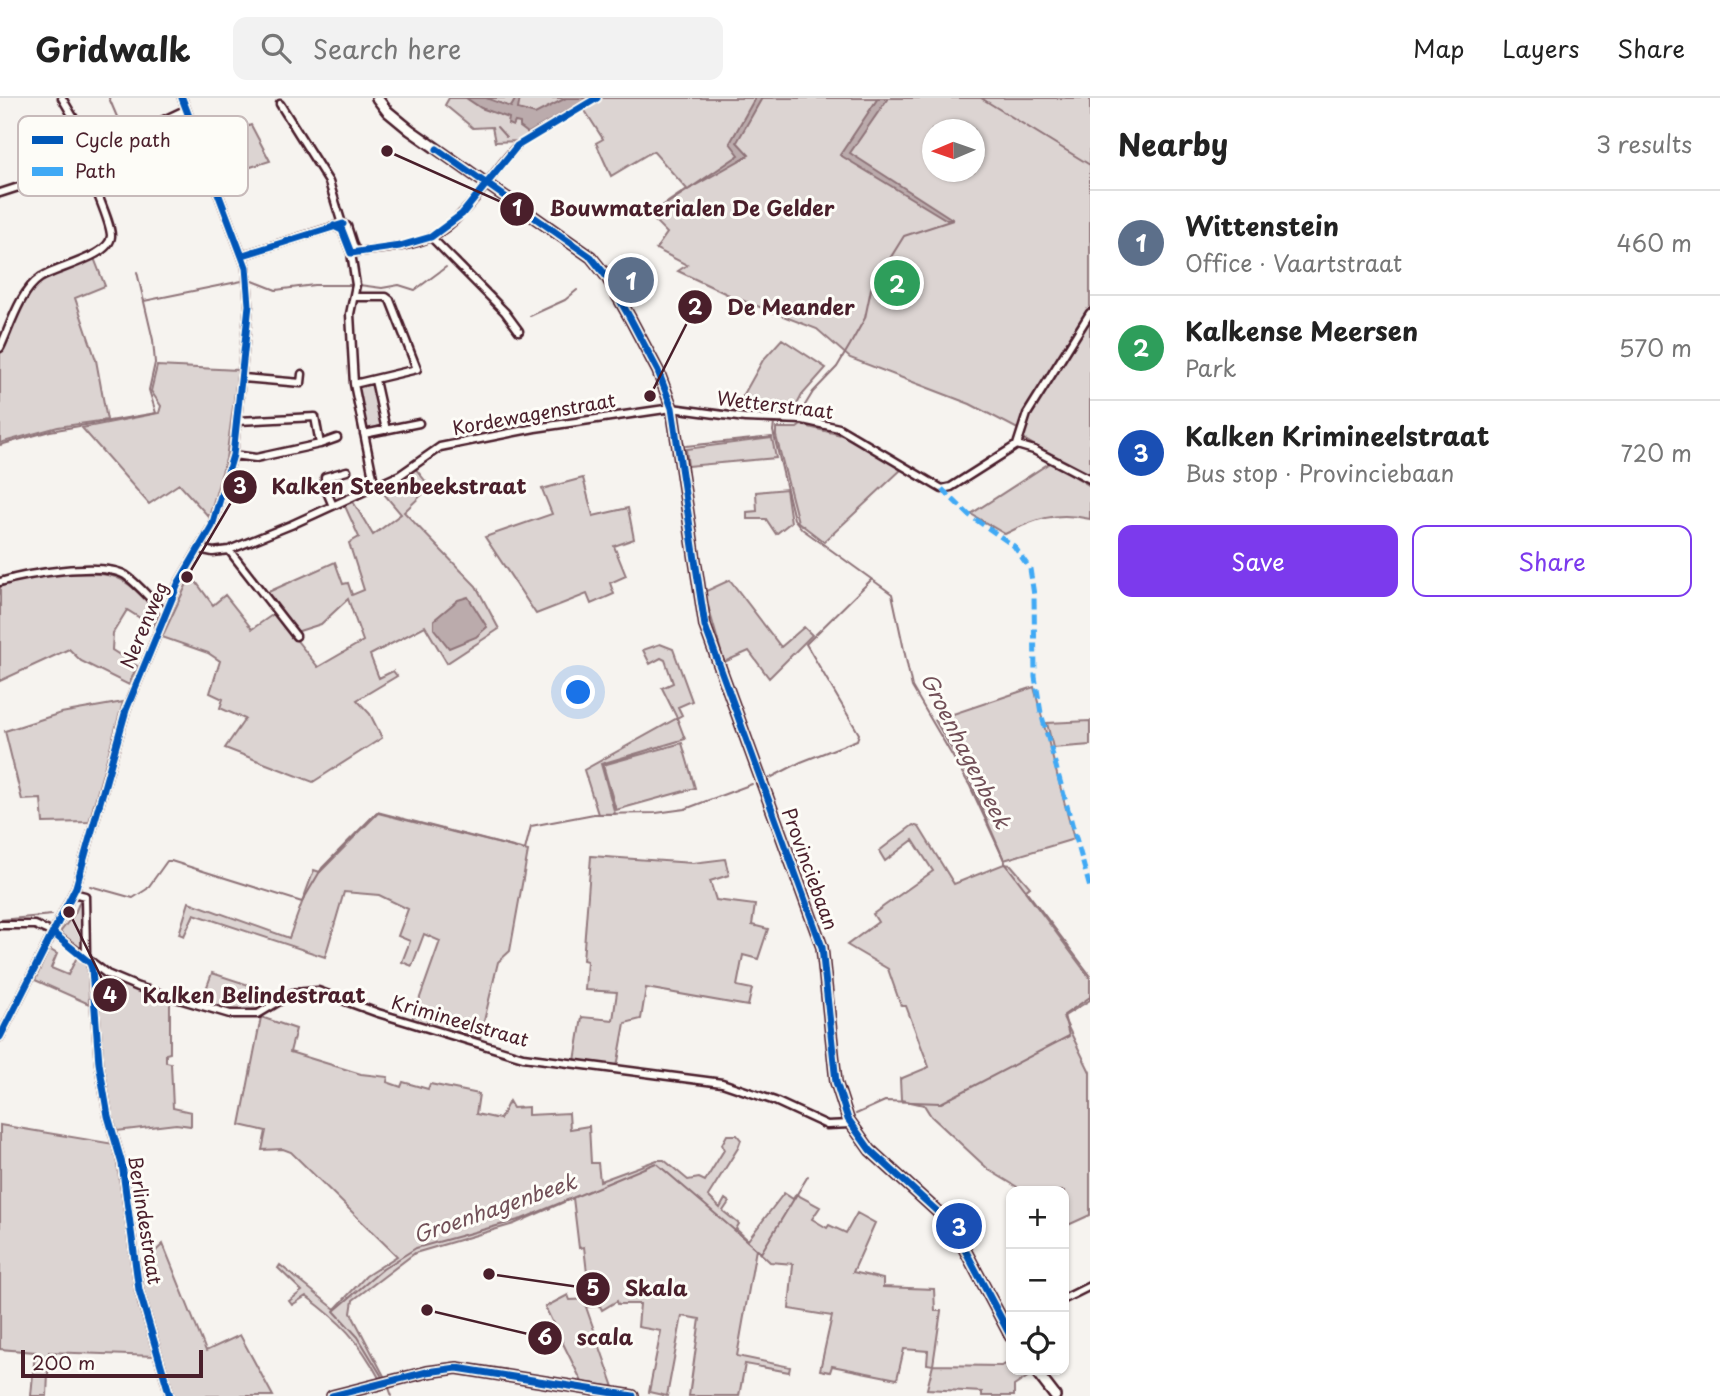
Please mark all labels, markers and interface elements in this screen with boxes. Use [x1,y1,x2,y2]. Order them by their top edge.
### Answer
search box [233,17,723,80]
text: Gridwalk [35,23,191,73]
icon: search [257,29,295,67]
text: Search here [313,29,461,68]
text: Map [1413,30,1464,66]
text: Layers [1502,30,1579,66]
text: Share [1617,30,1685,66]
legend [18,116,248,196]
north arrow [922,119,985,182]
text: Nearby [1118,121,1228,166]
text: Cycle path [75,125,171,153]
text: 3 results [1596,126,1692,161]
text: Path [75,156,116,184]
callout: Bouwmaterialen De Gelder [499,188,850,230]
text: 1 [512,191,522,223]
text: Bouwmaterialen De Gelder [550,191,835,223]
text: Wittenstein [1185,206,1339,245]
text: 1 [1136,225,1147,260]
text: 460 m [1617,225,1692,260]
text: Office · Vaartstraat [1185,245,1402,280]
pin: 1 [608,254,654,306]
pin: 2 [874,257,920,309]
callout: De Meander [678,286,869,328]
text: 2 [688,290,703,322]
text: De Meander [727,290,855,322]
text: Kalkense Meersen [1185,311,1418,350]
text: 2 [1133,330,1149,365]
text: 570 m [1619,330,1692,365]
text: Park [1185,350,1236,385]
street label: Wetterstraat [715,383,835,425]
street label: Kordewagenstraat [450,385,618,441]
text: Kalken Krimineelstraat [1185,416,1490,455]
text: 3 [1133,435,1149,470]
text: 720 m [1620,435,1692,470]
text: Bus stop · Provinciebaan [1185,455,1454,490]
callout: Kalken Steenbeekstraat [222,466,542,508]
text: 3 [233,469,247,501]
text: Kalken Steenbeekstraat [271,469,527,501]
button: Save [1118,525,1398,597]
button: Share [1412,525,1692,597]
street label: Nerenweg [112,577,174,672]
water label: Groenhagenbeek [914,667,1020,835]
your location [561,675,595,709]
street label: Provinciebaan [776,804,846,934]
callout: Kalken Belindestraat [92,974,380,1016]
text: 4 [103,978,117,1010]
text: Kalken Belindestraat [142,978,366,1010]
street label: Krimineelstraat [388,987,532,1053]
street label: Berlindestraat [122,1153,170,1287]
water label: Groenhagenbeek [408,1164,582,1250]
map controls [1006,1186,1069,1375]
button: + [1006,1186,1069,1249]
pin: 3 [936,1200,982,1252]
button: − [1006,1249,1069,1312]
callout: Skala [576,1268,702,1310]
text: 5 [586,1271,600,1303]
text: Skala [624,1271,688,1303]
button: locate [1006,1312,1069,1375]
callout: scala [528,1317,647,1359]
text: 6 [538,1320,553,1352]
text: scala [577,1320,634,1352]
scale bar [21,1347,203,1379]
text: 200 m [32,1348,95,1376]

